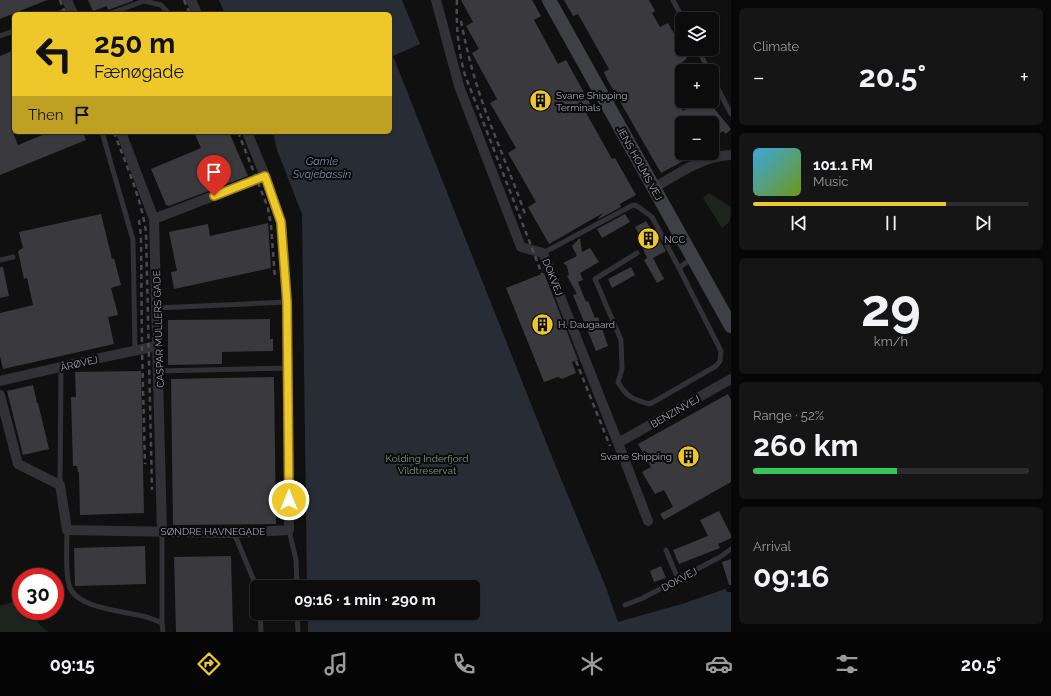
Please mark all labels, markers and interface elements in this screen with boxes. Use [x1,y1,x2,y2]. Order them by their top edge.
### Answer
map controls [675,12,719,160]
button: layers [675,12,719,56]
text: 250 m [94,27,175,60]
icon: left [28,28,80,80]
text: Climate [753,39,799,54]
text: 20.5° [859,59,926,94]
text: Fænøgade [94,61,184,82]
button: + [675,64,719,108]
text: − [753,64,765,90]
text: + [1020,64,1029,90]
building icon: Svane Shipping Terminals [528,88,554,114]
place label: Svane Shipping Terminals [556,90,627,113]
icon: arrive [71,104,93,126]
text: Then [28,106,63,124]
button: − [675,116,719,160]
street label: JENS HOLMS VEJ [615,124,665,202]
pin [197,155,231,196]
water label: Gamle Svajebassin [292,155,351,181]
text: 101.1 FM [813,156,873,174]
icon: arrive [203,161,225,183]
text: Music [813,174,848,189]
icon: previous [788,212,810,234]
icon: pause [880,212,902,234]
icon: next [972,212,994,234]
building icon: NCC [636,226,662,252]
place label: NCC [664,234,686,245]
street label: DOKVEJ [540,257,565,297]
street label: CASPAR MÜLLERS GADE [151,270,166,388]
text: 29 [861,277,921,338]
building icon: H. Daugaard [530,311,556,337]
place label: H. Daugaard [558,319,615,330]
text: km/h [874,334,908,349]
street label: ÅRØVEJ [59,354,99,373]
street label: BENZINVEJ [649,393,702,430]
text: Range · 52% [753,408,824,423]
text: 260 km [753,428,858,463]
building icon: Svane Shipping [675,443,701,469]
place label: Svane Shipping [601,451,672,462]
park label: Kolding Inderfjord Vildtreservat [386,453,468,476]
position arrow [268,479,310,521]
street label: SØNDRE HAVNEGADE [161,526,265,537]
text: Arrival [753,539,791,554]
text: 09:16 [753,559,830,594]
street label: DOKVEJ [660,565,699,593]
speed limit sign: 30 [12,568,64,620]
text: 09:16 · 1 min · 290 m [294,591,436,609]
icon: directions [195,650,223,678]
icon: music [322,650,350,678]
icon: phone [450,650,478,678]
icon: climate [578,650,606,678]
icon: car [705,650,733,678]
icon: filters [833,650,861,678]
text: 09:15 [50,654,95,675]
text: 20.5° [961,654,1001,675]

